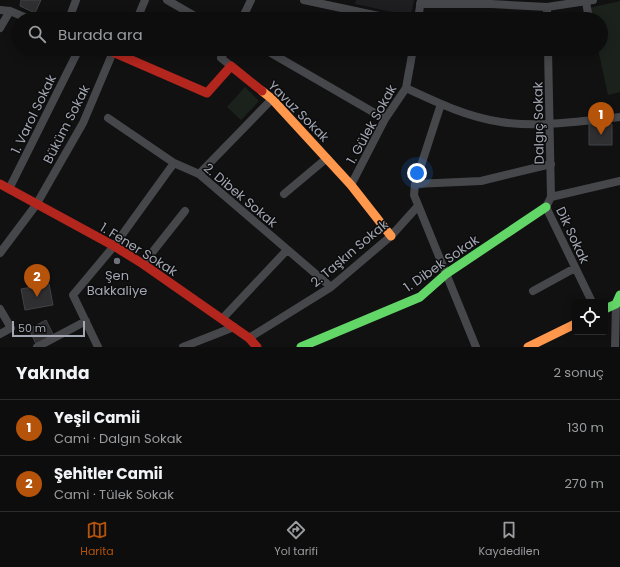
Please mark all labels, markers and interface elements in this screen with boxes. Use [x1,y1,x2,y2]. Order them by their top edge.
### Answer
search box [12,12,608,56]
icon: search [26,23,48,45]
text: Burada ara [58,24,143,45]
street label: 1. Varol Sokak [6,71,61,157]
street label: Yavuz Sokak [264,77,334,146]
street label: Büküm Sokak [38,81,95,167]
street label: 1. Gülek Sokak [342,81,401,167]
street label: Dalgıç Sokak [528,81,549,164]
pin: 1 [588,102,614,135]
street label: 2. Dibek Sokak [200,159,282,232]
your location [407,163,427,183]
street label: Dik Sokak [551,204,594,267]
street label: 2. Taşkın Sokak [306,215,392,292]
street label: 1. Fener Sokak [96,218,181,281]
street label: 1. Dibek Sokak [400,230,483,296]
marker: Şen Bakkaliye [112,256,122,266]
pin: 2 [24,264,50,297]
place label: Şen Bakkaliye [87,266,147,300]
map controls [572,299,608,335]
button: locate [572,299,608,335]
scale bar [12,319,85,338]
text: 50 m [18,320,46,336]
text: Yakında [16,361,89,385]
text: 2 sonuç [553,363,604,382]
text: Yeşil Camii [54,407,140,428]
text: 1 [27,418,31,437]
text: 130 m [567,418,604,437]
text: Cami · Dalgın Sokak [54,429,182,448]
text: Şehitler Camii [54,463,163,484]
text: 2 [25,474,33,493]
text: 270 m [564,474,604,493]
text: Cami · Tülek Sokak [54,485,174,504]
tab: Harita [80,519,114,560]
tab: Yol tarifi [274,519,318,560]
tab: Kaydedilen [479,519,540,560]

